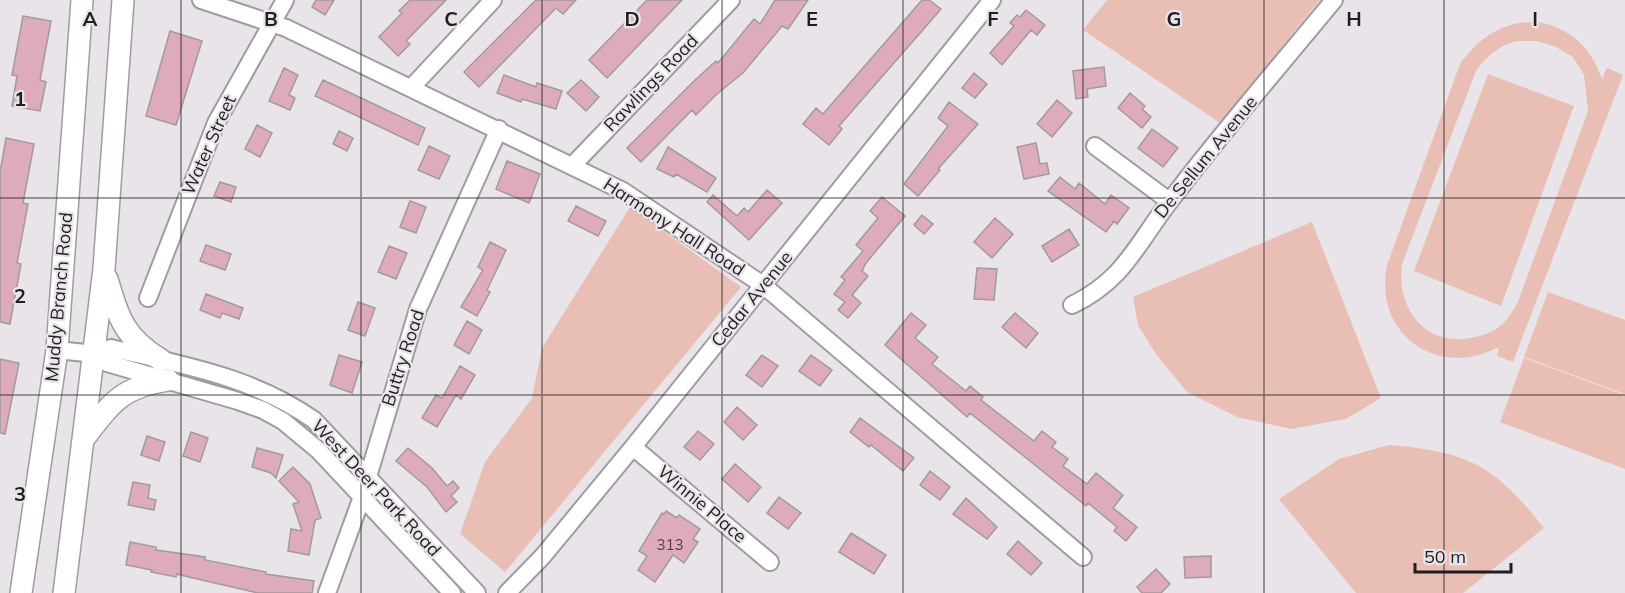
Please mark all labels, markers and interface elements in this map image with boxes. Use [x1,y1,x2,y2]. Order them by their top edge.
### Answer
text: A [83,6,98,31]
text: B [264,6,278,31]
text: C [444,6,458,31]
text: D [624,6,640,31]
text: E [806,6,818,31]
text: F [987,6,999,31]
text: G [1167,6,1181,31]
text: H [1346,6,1362,31]
text: I [1532,6,1538,31]
street label: Rawlings Road [598,29,703,136]
text: 1 [14,86,26,111]
street label: Water Street [176,91,241,198]
street label: De Sellum Avenue [1149,91,1262,223]
street label: Harmony Hall Road [599,172,749,281]
street label: Muddy Branch Road [40,211,77,383]
street label: Cedar Avenue [706,246,797,351]
text: 2 [14,283,26,308]
street label: Buttry Road [376,307,429,409]
street label: West Deer Park Road [307,414,446,561]
street label: Winnie Place [653,460,752,548]
text: 3 [14,481,26,506]
house number: 313 [656,535,684,554]
scale bar [1415,536,1511,574]
text: 50 m [1424,545,1466,568]

